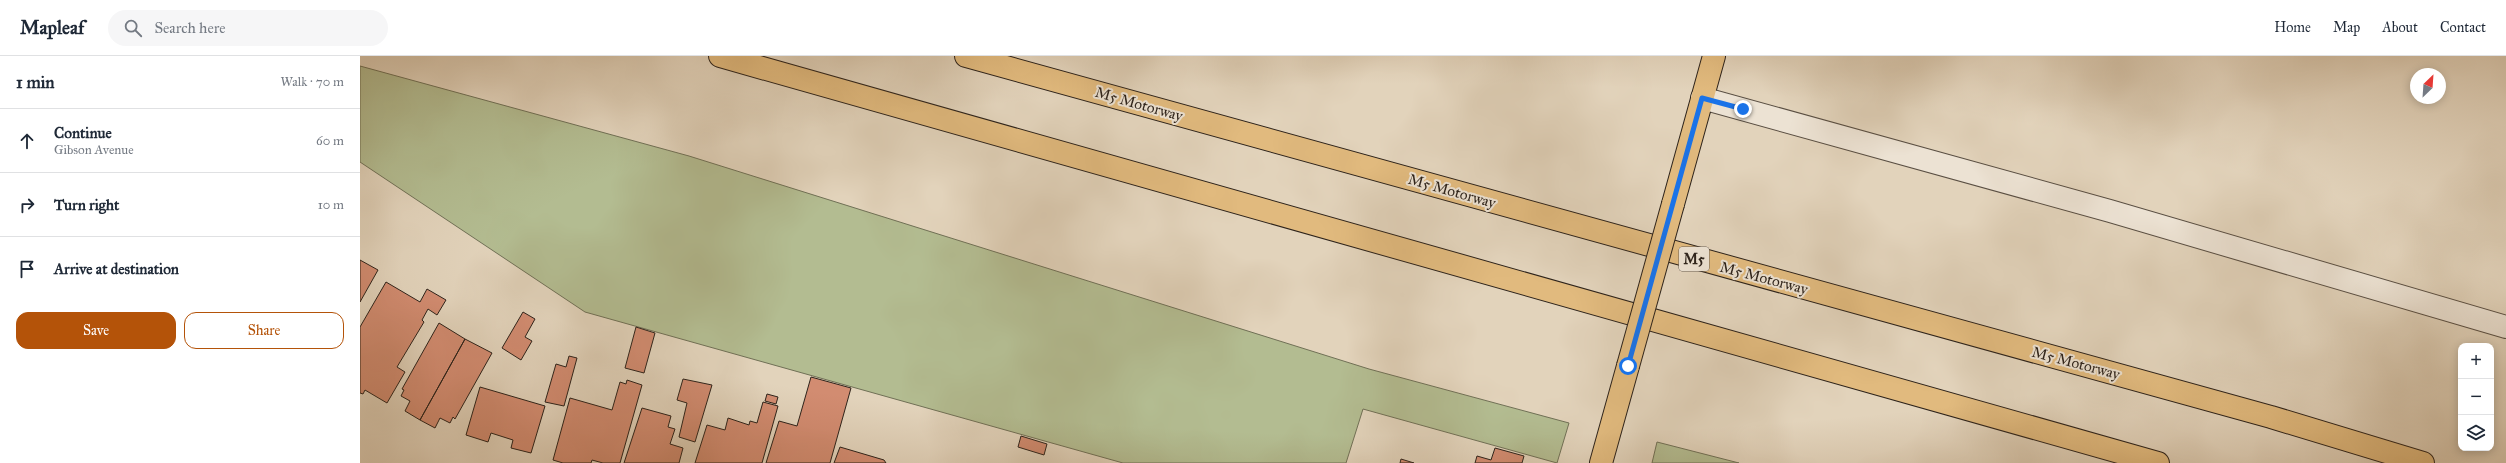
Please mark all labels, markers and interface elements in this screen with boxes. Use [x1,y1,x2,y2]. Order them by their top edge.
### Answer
search box [108,10,388,46]
text: Mapleaf [20,16,84,39]
icon: search [122,17,144,39]
text: Search here [154,19,225,37]
text: Home [2274,19,2311,36]
text: Map [2333,19,2360,36]
text: About [2382,19,2418,36]
text: Contact [2440,19,2486,36]
north arrow [2410,68,2446,104]
text: 1 min [16,72,55,93]
text: Walk · 70 m [281,74,344,90]
street label: M5 Motorway [1093,83,1186,125]
route end [1734,100,1752,118]
text: Continue [54,124,112,142]
icon: ahead [16,130,38,152]
text: 60 m [316,133,344,149]
text: Gibson Avenue [54,142,134,158]
street label: M5 Motorway [1406,170,1499,212]
icon: right [16,194,38,216]
text: Turn right [54,196,119,214]
text: 10 m [318,197,344,213]
road number: M5 [1679,247,1709,271]
icon: arrive [16,258,38,280]
street label: M5 Motorway [1718,258,1811,299]
text: Arrive at destination [54,260,179,278]
button: Save [16,312,176,349]
button: Share [184,312,344,349]
street label: M5 Motorway [2030,343,2123,384]
map controls [2458,343,2494,451]
button: + [2458,343,2494,379]
route start [1619,357,1637,375]
button: − [2458,379,2494,415]
button: layers [2458,415,2494,451]

